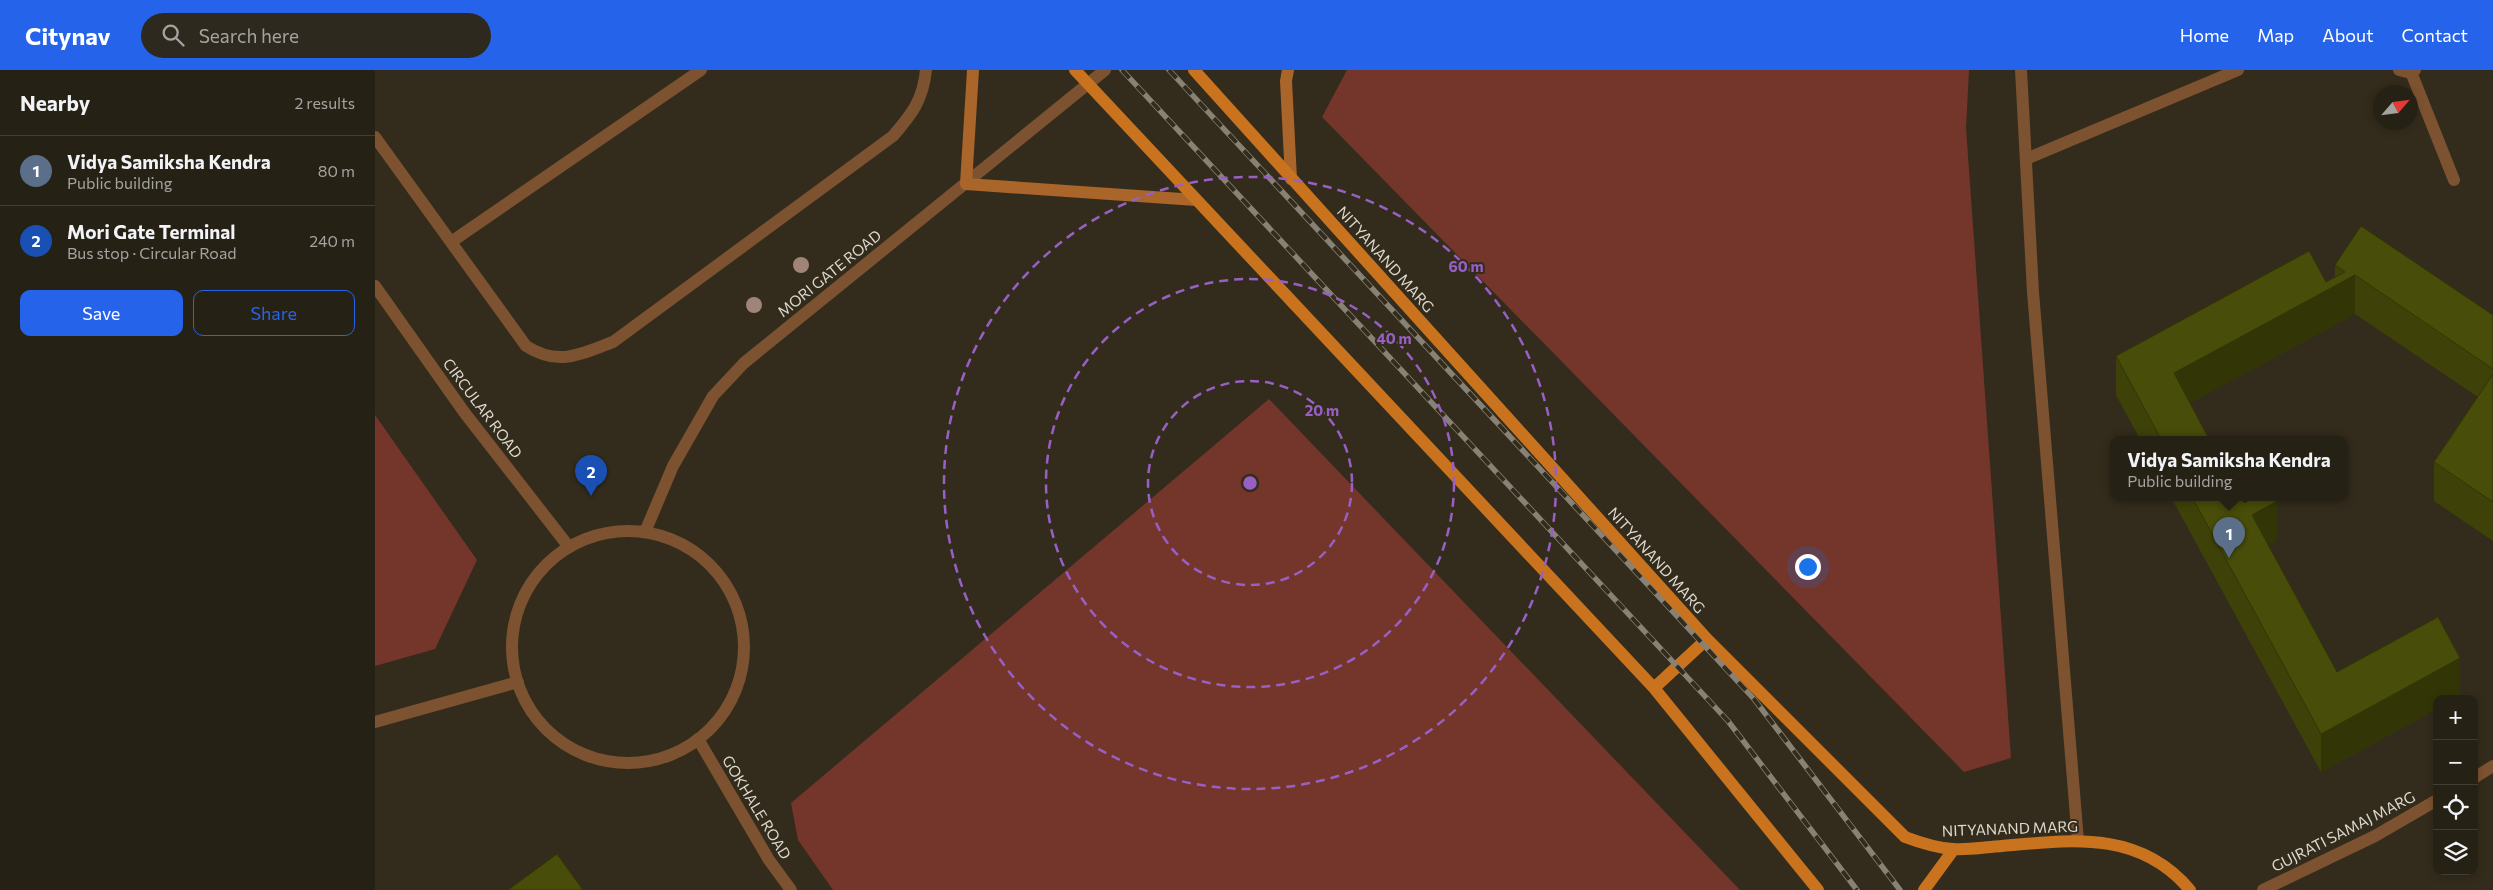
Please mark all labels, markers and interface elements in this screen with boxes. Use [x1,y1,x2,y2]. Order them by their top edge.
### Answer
search box [141,13,491,58]
text: Citynav [25,21,111,50]
icon: search [159,21,187,49]
text: Search here [199,24,299,47]
text: Home [2180,24,2229,46]
text: Map [2257,24,2294,46]
text: About [2322,24,2374,46]
text: Contact [2402,24,2468,46]
north arrow [2373,85,2418,130]
text: Nearby [20,90,90,115]
text: 2 results [294,93,355,112]
text: Vidya Samiksha Kendra [67,150,271,173]
text: 1 [32,161,40,180]
text: 80 m [318,161,355,180]
text: Public building [67,173,172,192]
street label: NITYANAND MARG [1334,202,1438,316]
text: Mori Gate Terminal [67,220,236,243]
street label: MORI GATE ROAD [774,226,884,320]
text: 2 [31,231,41,250]
text: 240 m [309,231,355,250]
text: Bus stop · Circular Road [67,243,237,262]
text: 60 m [1448,257,1484,275]
button: Save [20,290,183,336]
button: Share [193,290,355,336]
text: 40 m [1376,329,1412,347]
street label: CIRCULAR ROAD [440,355,526,461]
text: 20 m [1305,401,1339,419]
popup [2110,436,2348,501]
text: Vidya Samiksha Kendra [2127,448,2331,471]
pin: 2 [575,455,607,496]
text: Public building [2127,471,2233,490]
centre of rings [1241,474,1259,492]
street label: NITYANAND MARG [1605,503,1709,617]
pin: 1 [2213,517,2245,558]
your location [1795,554,1821,580]
map controls [2433,695,2478,875]
button: + [2433,695,2478,740]
button: − [2433,740,2478,785]
street label: GOKHALE ROAD [719,752,795,862]
button: locate [2433,785,2478,830]
street label: GUJRATI SAMAJ MARG [2268,787,2418,875]
street label: NITYANAND MARG [1942,817,2078,839]
button: layers [2433,830,2478,875]

